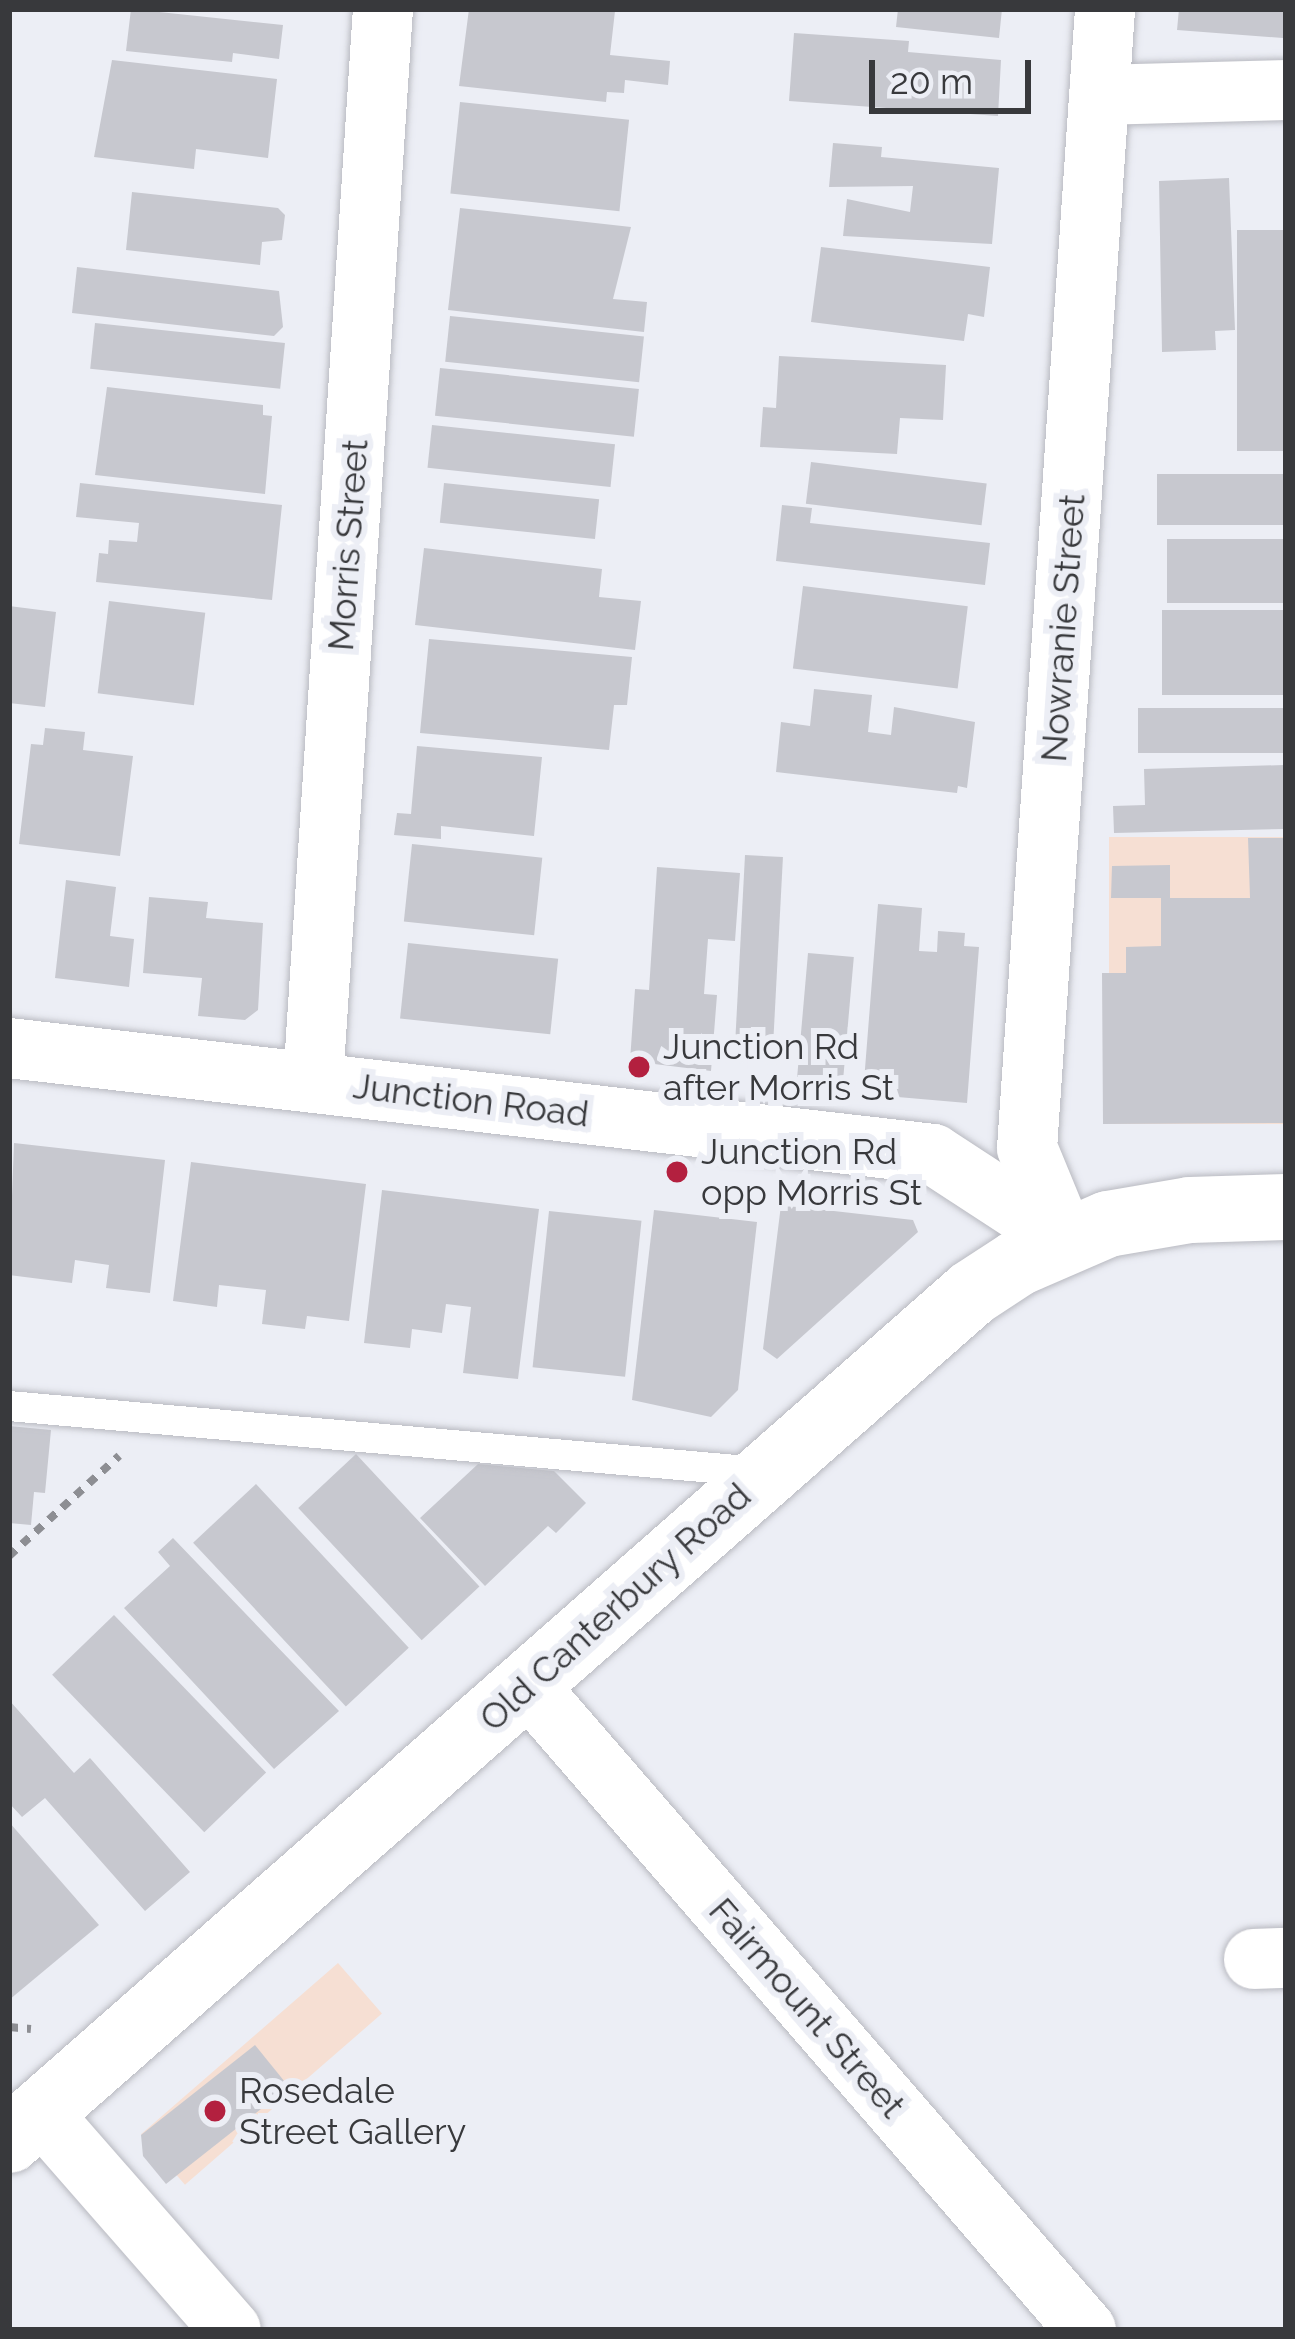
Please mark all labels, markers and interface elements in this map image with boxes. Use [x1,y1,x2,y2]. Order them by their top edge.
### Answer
scale bar [875,36,1037,110]
text: 20 m [890,60,973,102]
street label: Morris Street [319,438,377,652]
street label: Nowranie Street [1032,492,1094,764]
place label: Junction Rd after Morris St [663,1024,895,1109]
marker: Junction Rd after Morris St [626,1054,652,1080]
street label: Junction Road [351,1064,591,1136]
place label: Junction Rd opp Morris St [701,1129,922,1214]
marker: Junction Rd opp Morris St [664,1159,690,1185]
street label: Old Canterbury Road [470,1474,760,1740]
street label: Fairmount Street [700,1889,914,2127]
place label: Rosedale Street Gallery [239,2068,466,2153]
marker: Rosedale Street Gallery [202,2098,228,2124]

